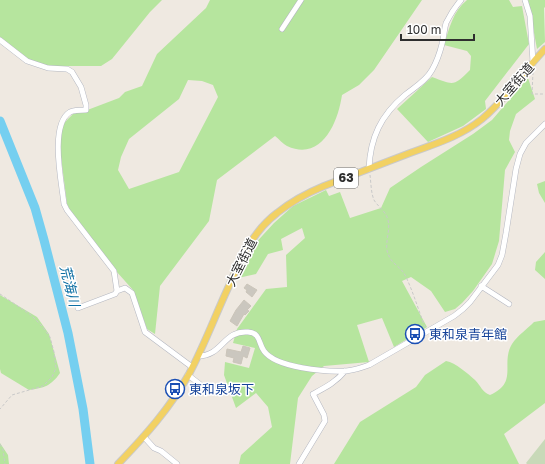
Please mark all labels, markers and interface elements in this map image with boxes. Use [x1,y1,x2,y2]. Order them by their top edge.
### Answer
scale bar [401,16,474,42]
text: 100 m [407,22,441,37]
street label: 大室街道 [491,59,537,109]
road number: 63 [334,168,358,188]
street label: 大室街道 [222,235,260,289]
water label: 荒海川 [57,263,84,310]
bus stop icon: 東和泉青年館 [404,323,426,345]
place label: 東和泉青年館 [429,326,507,342]
bus stop icon: 東和泉坂下 [164,378,186,400]
place label: 東和泉坂下 [189,381,254,397]

